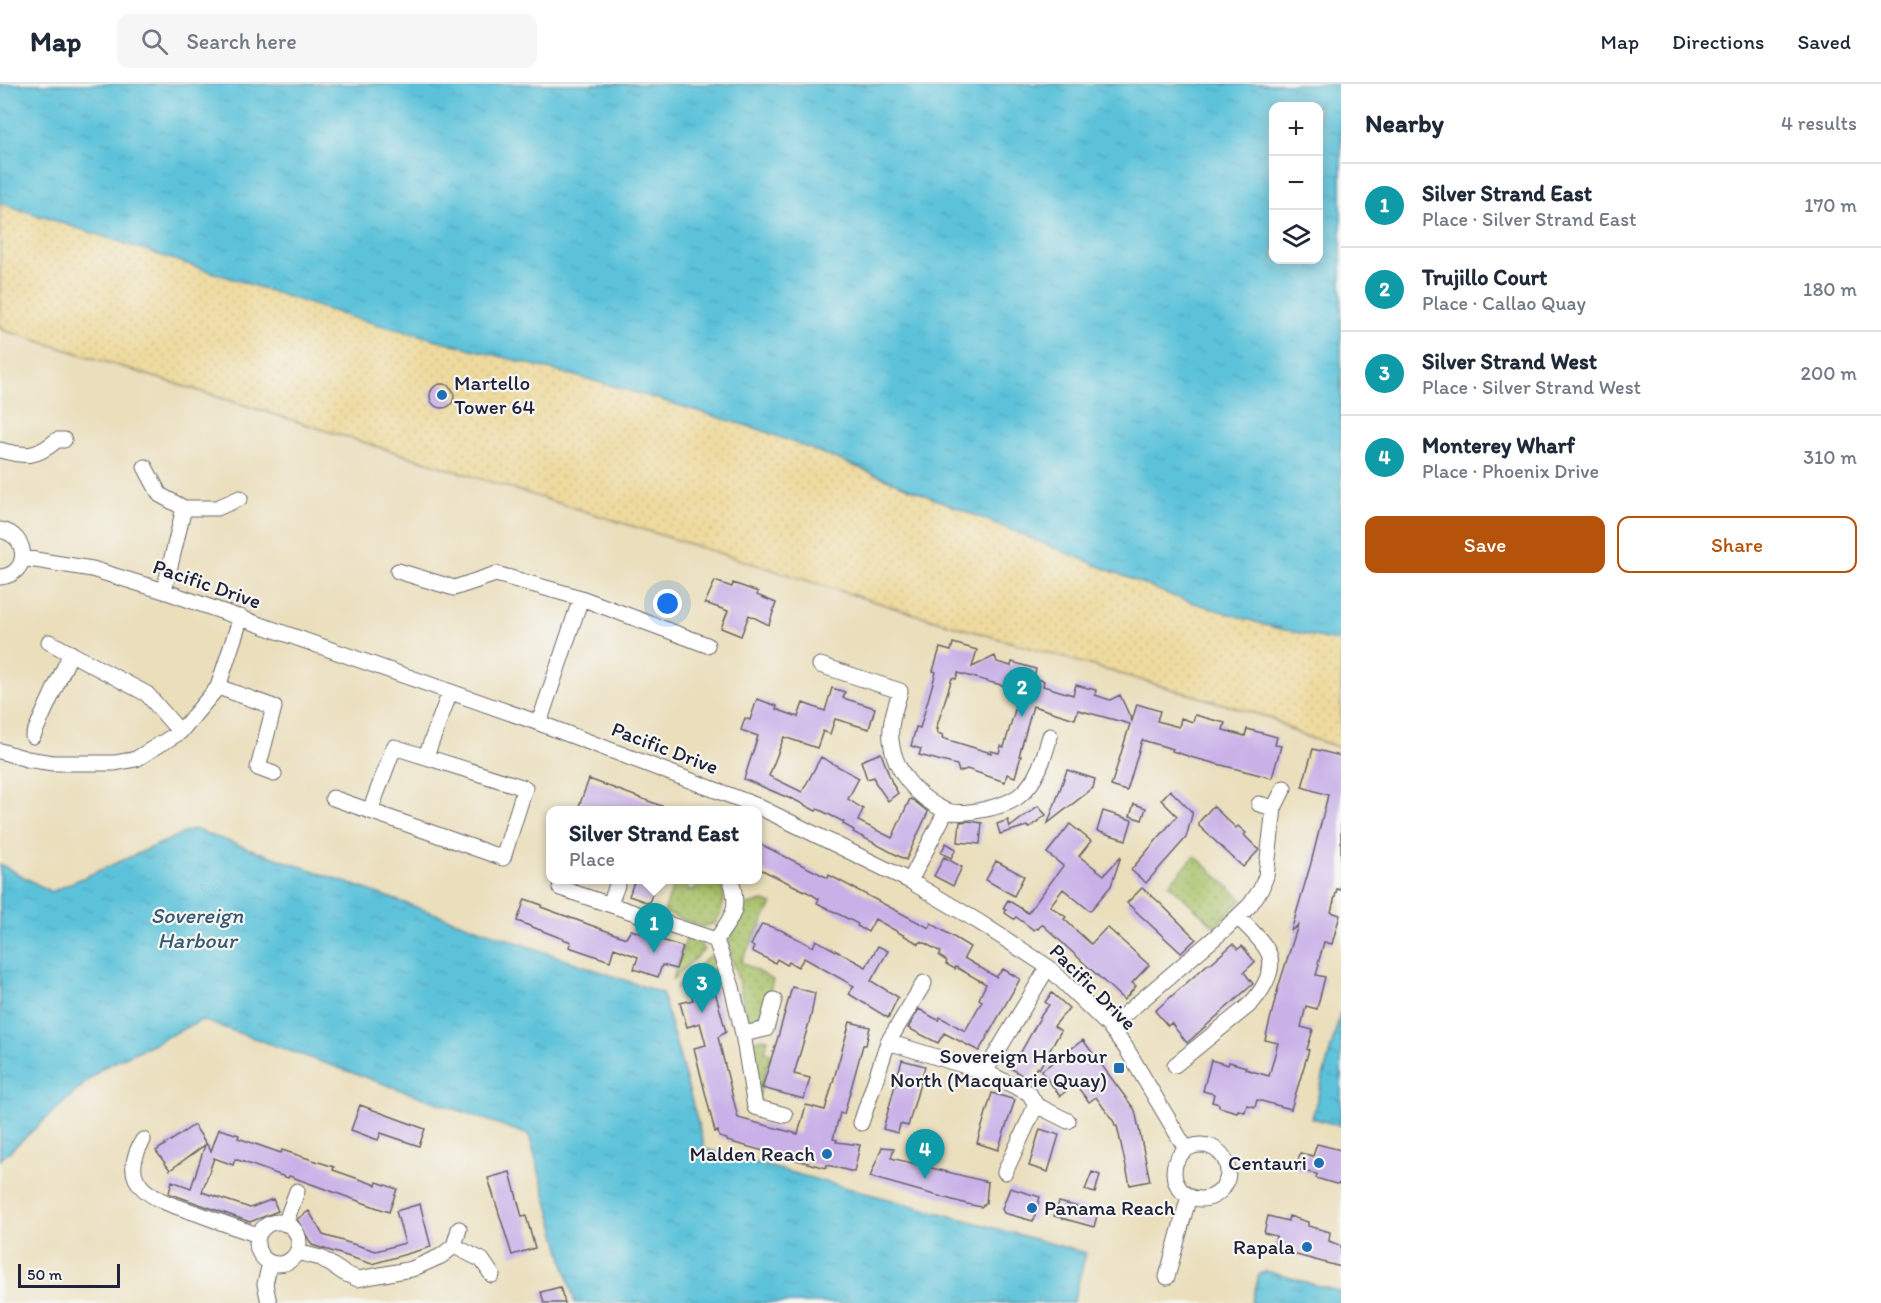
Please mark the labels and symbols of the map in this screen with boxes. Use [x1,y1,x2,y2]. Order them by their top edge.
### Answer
place label: Martello Tower 64 [454,370,535,419]
marker: Martello Tower 64 [435,388,449,402]
street label: Pacific Drive [150,553,264,614]
your location [653,589,682,618]
pin: 2 [1002,668,1042,717]
street label: Pacific Drive [608,716,722,779]
water label: Sovereign Harbour [151,902,244,954]
pin: 1 [634,904,674,953]
street label: Pacific Drive [1045,938,1142,1035]
pin: 3 [682,964,722,1013]
place label: Sovereign Harbour North (Macquarie Quay) [890,1043,1108,1092]
marker: Sovereign Harbour North (Macquarie Quay) [1112,1061,1126,1075]
pin: 4 [906,1130,944,1179]
place label: Malden Reach [689,1141,815,1166]
marker: Malden Reach [820,1147,834,1161]
place label: Centauri [1228,1150,1307,1175]
marker: Centauri [1312,1156,1326,1170]
place label: Panama Reach [1044,1195,1176,1220]
marker: Panama Reach [1025,1201,1039,1215]
place label: Rapala [1233,1234,1295,1259]
marker: Rapala [1300,1240,1314,1254]
scale bar [18,1261,120,1288]

